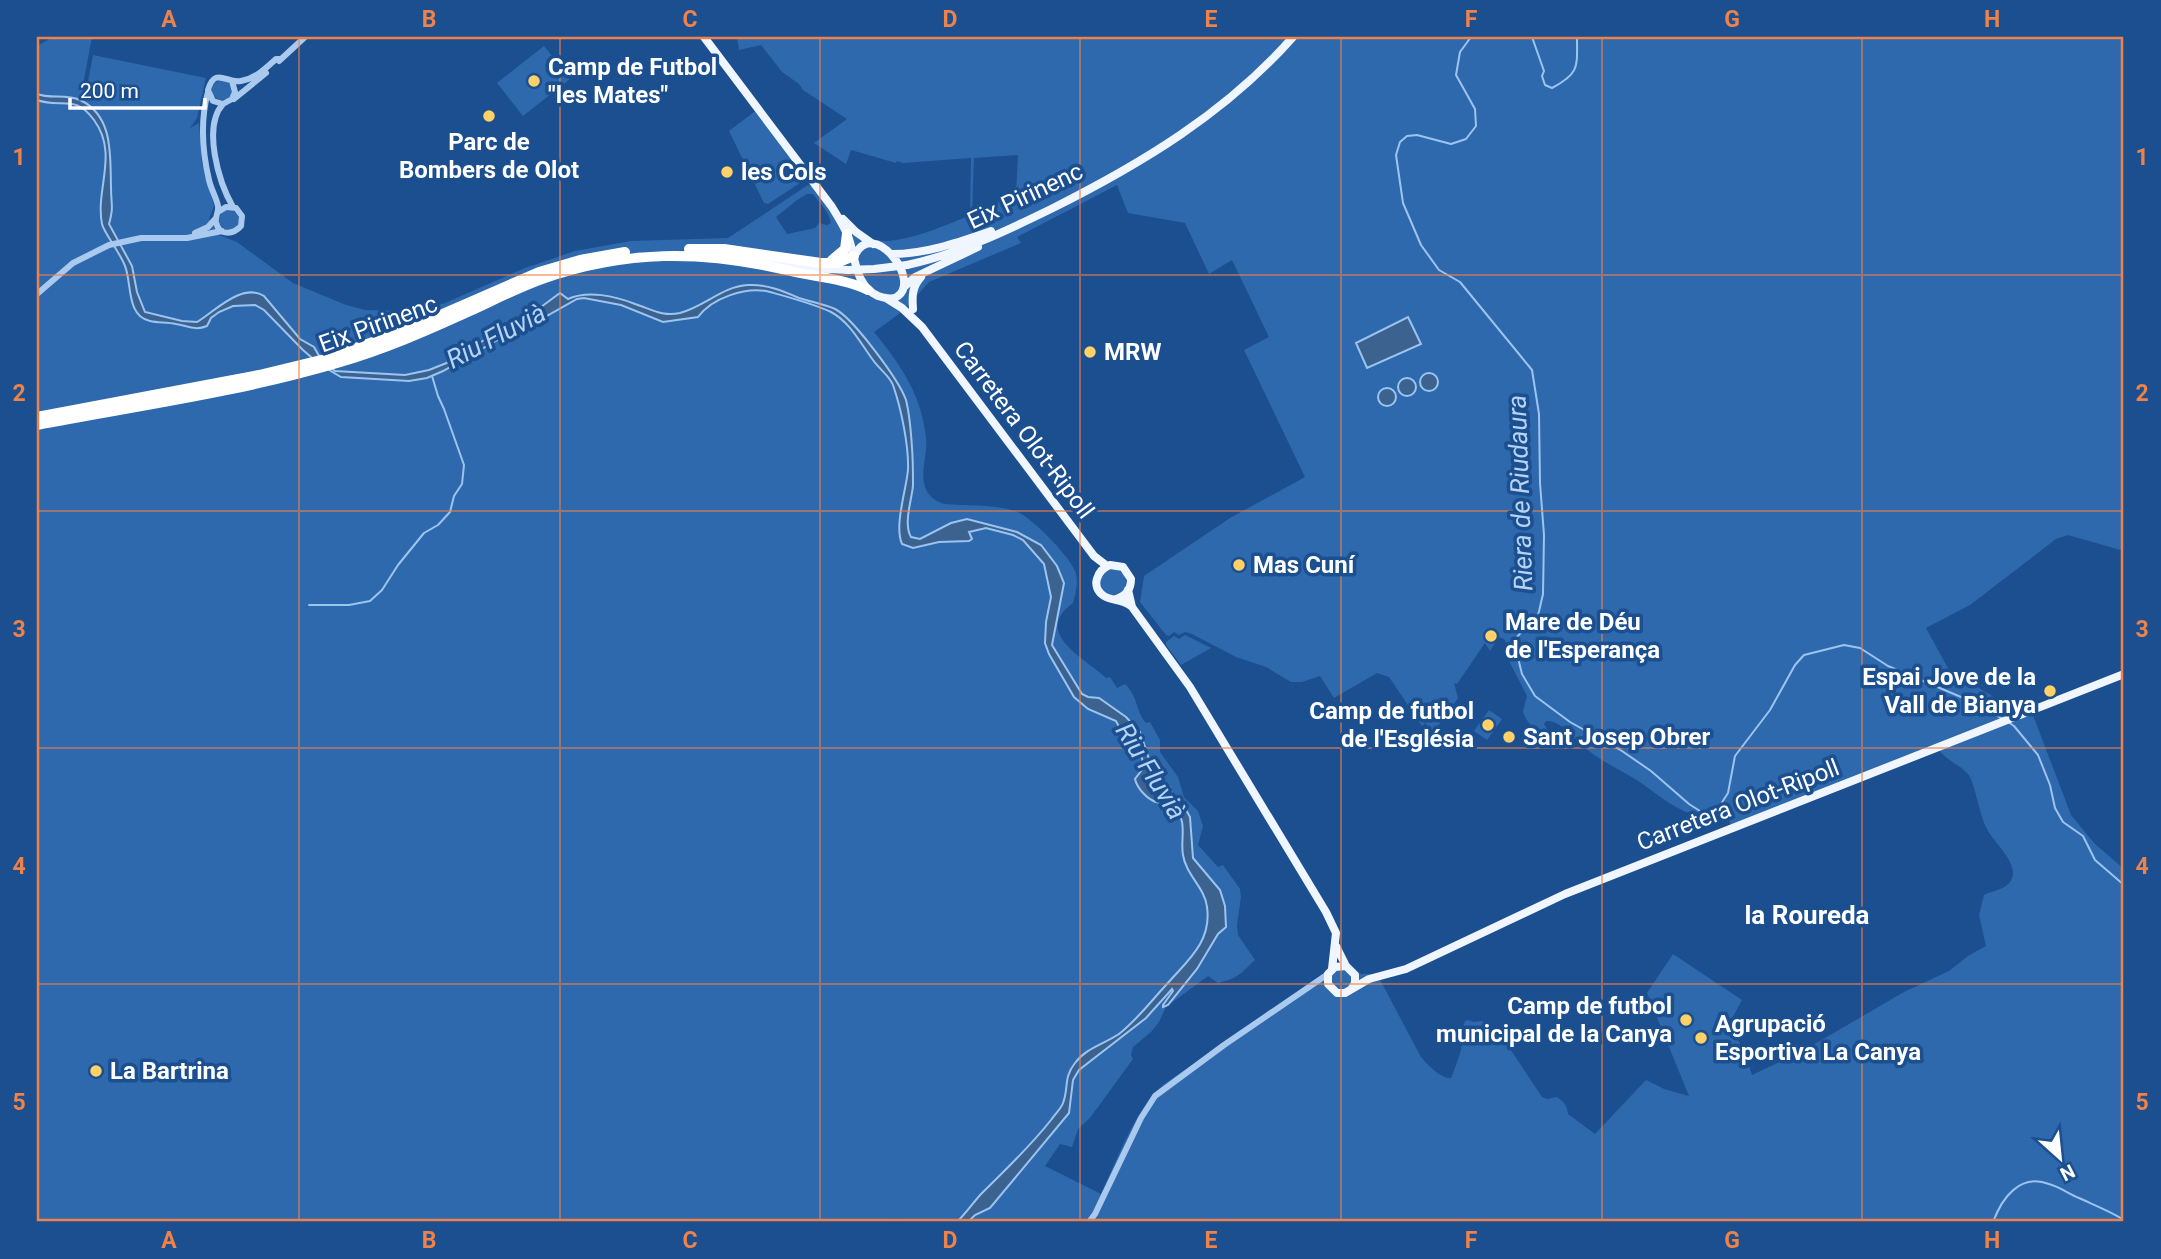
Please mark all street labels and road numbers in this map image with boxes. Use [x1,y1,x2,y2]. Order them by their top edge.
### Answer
street label: Eix Pirinenc [963,157,1087,235]
street label: Eix Pirinenc [315,290,441,358]
street label: Carretera Olot-Ripoll [948,336,1100,524]
street label: Carretera Olot-Ripoll [1633,753,1843,857]

